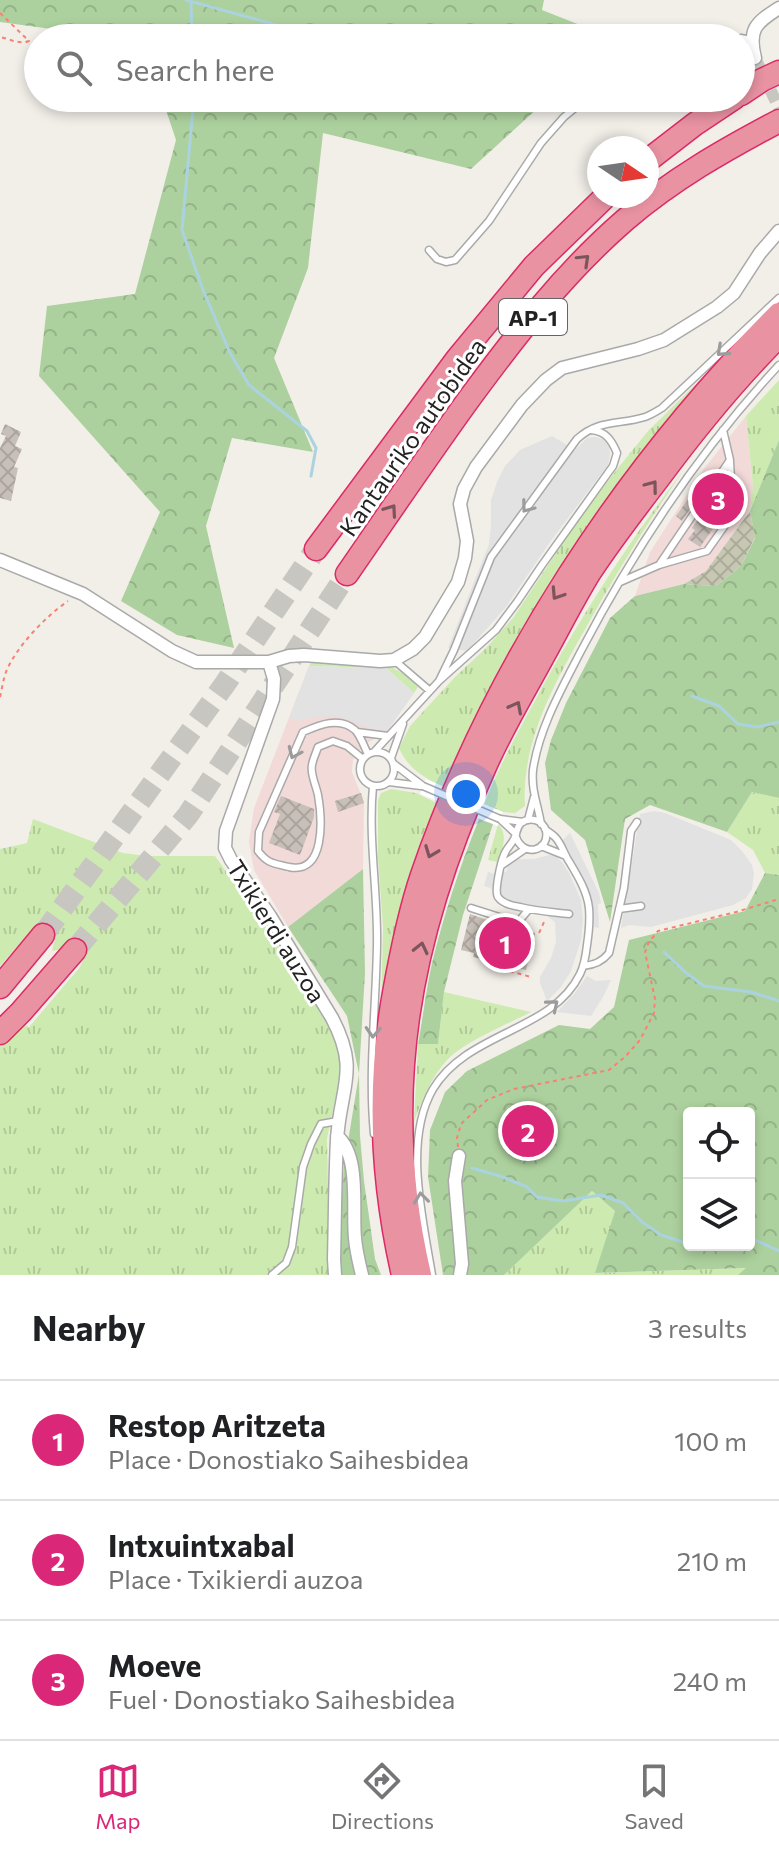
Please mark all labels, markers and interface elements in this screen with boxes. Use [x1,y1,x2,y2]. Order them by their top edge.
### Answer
search box [24,24,755,112]
icon: search [52,46,96,90]
text: Search here [116,50,275,87]
north arrow [587,136,659,208]
one-way arrow [575,255,589,270]
road number: AP-1 [499,299,567,335]
street label: Kantauriko autobidea [333,333,491,541]
one-way arrow [716,342,731,356]
pin: 3 [692,469,744,529]
one-way arrow [643,481,657,495]
one-way arrow [522,499,536,513]
one-way arrow [381,505,396,519]
one-way arrow [552,585,567,599]
one-way arrow [506,701,521,716]
one-way arrow [287,744,303,759]
your location [446,774,486,814]
one-way arrow [424,844,441,858]
street label: Txikierdi auzoa [222,854,332,1008]
pin: 1 [479,913,531,973]
one-way arrow [411,942,428,956]
one-way arrow [543,1000,558,1014]
one-way arrow [365,1026,382,1039]
pin: 2 [502,1101,554,1161]
map controls [683,1107,755,1251]
button: locate [683,1107,755,1179]
button: layers [683,1179,755,1251]
one-way arrow [413,1191,430,1205]
text: Nearby [32,1306,146,1348]
text: 3 results [648,1312,747,1343]
text: Restop Aritzeta [108,1406,326,1443]
text: 1 [52,1425,64,1456]
text: 100 m [674,1425,747,1456]
text: Place · Donostiako Saihesbidea [108,1443,469,1474]
text: Intxuintxabal [108,1526,295,1563]
text: 2 [51,1545,65,1576]
text: 210 m [677,1545,747,1576]
text: Place · Txikierdi auzoa [108,1563,363,1594]
text: Moeve [108,1646,201,1683]
text: 3 [50,1665,66,1696]
text: 240 m [673,1665,747,1696]
text: Fuel · Donostiako Saihesbidea [108,1683,455,1714]
tab: Map [95,1759,141,1834]
tab: Directions [331,1759,434,1834]
tab: Saved [624,1759,684,1834]

